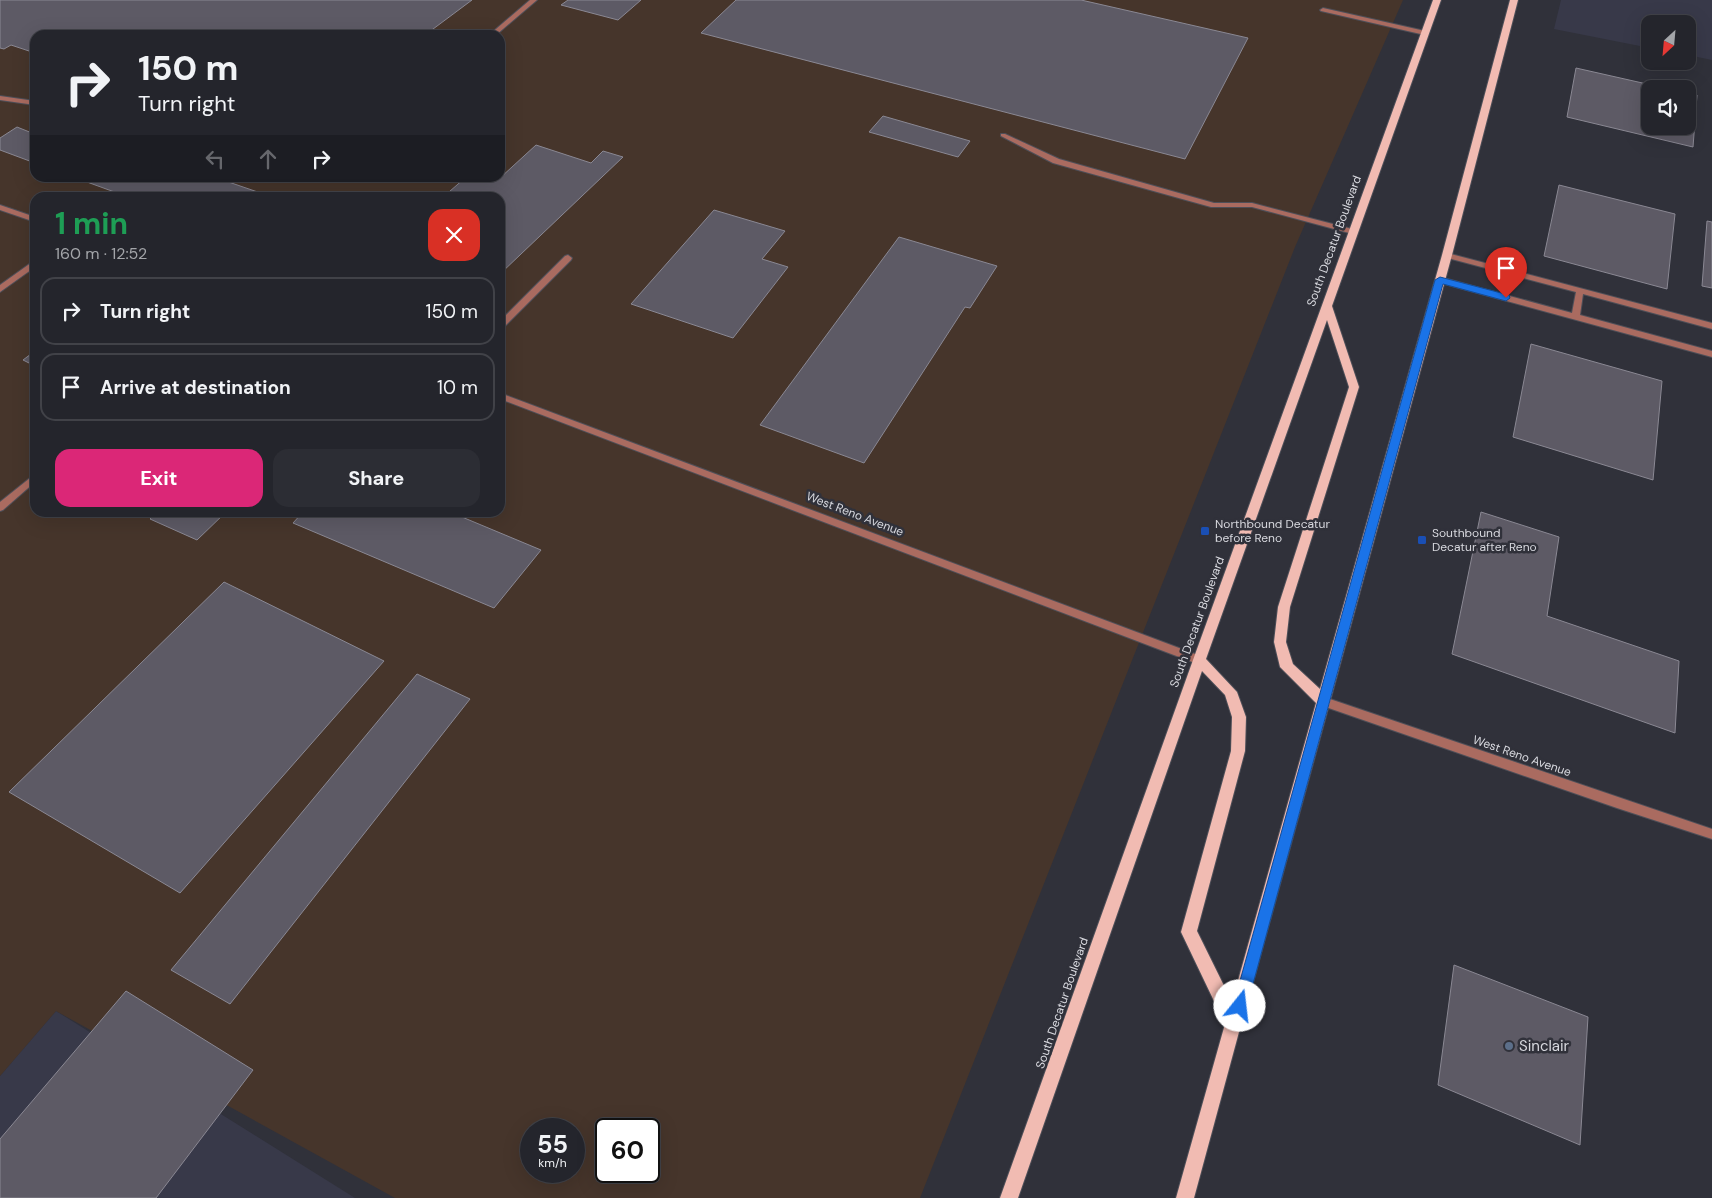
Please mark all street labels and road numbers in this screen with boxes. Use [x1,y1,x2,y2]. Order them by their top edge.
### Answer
street label: South Decatur Boulevard [1303,173,1365,309]
street label: West Reno Avenue [804,488,906,540]
street label: South Decatur Boulevard [1166,554,1228,690]
street label: West Reno Avenue [1471,732,1573,780]
street label: South Decatur Boulevard [1032,935,1092,1071]

